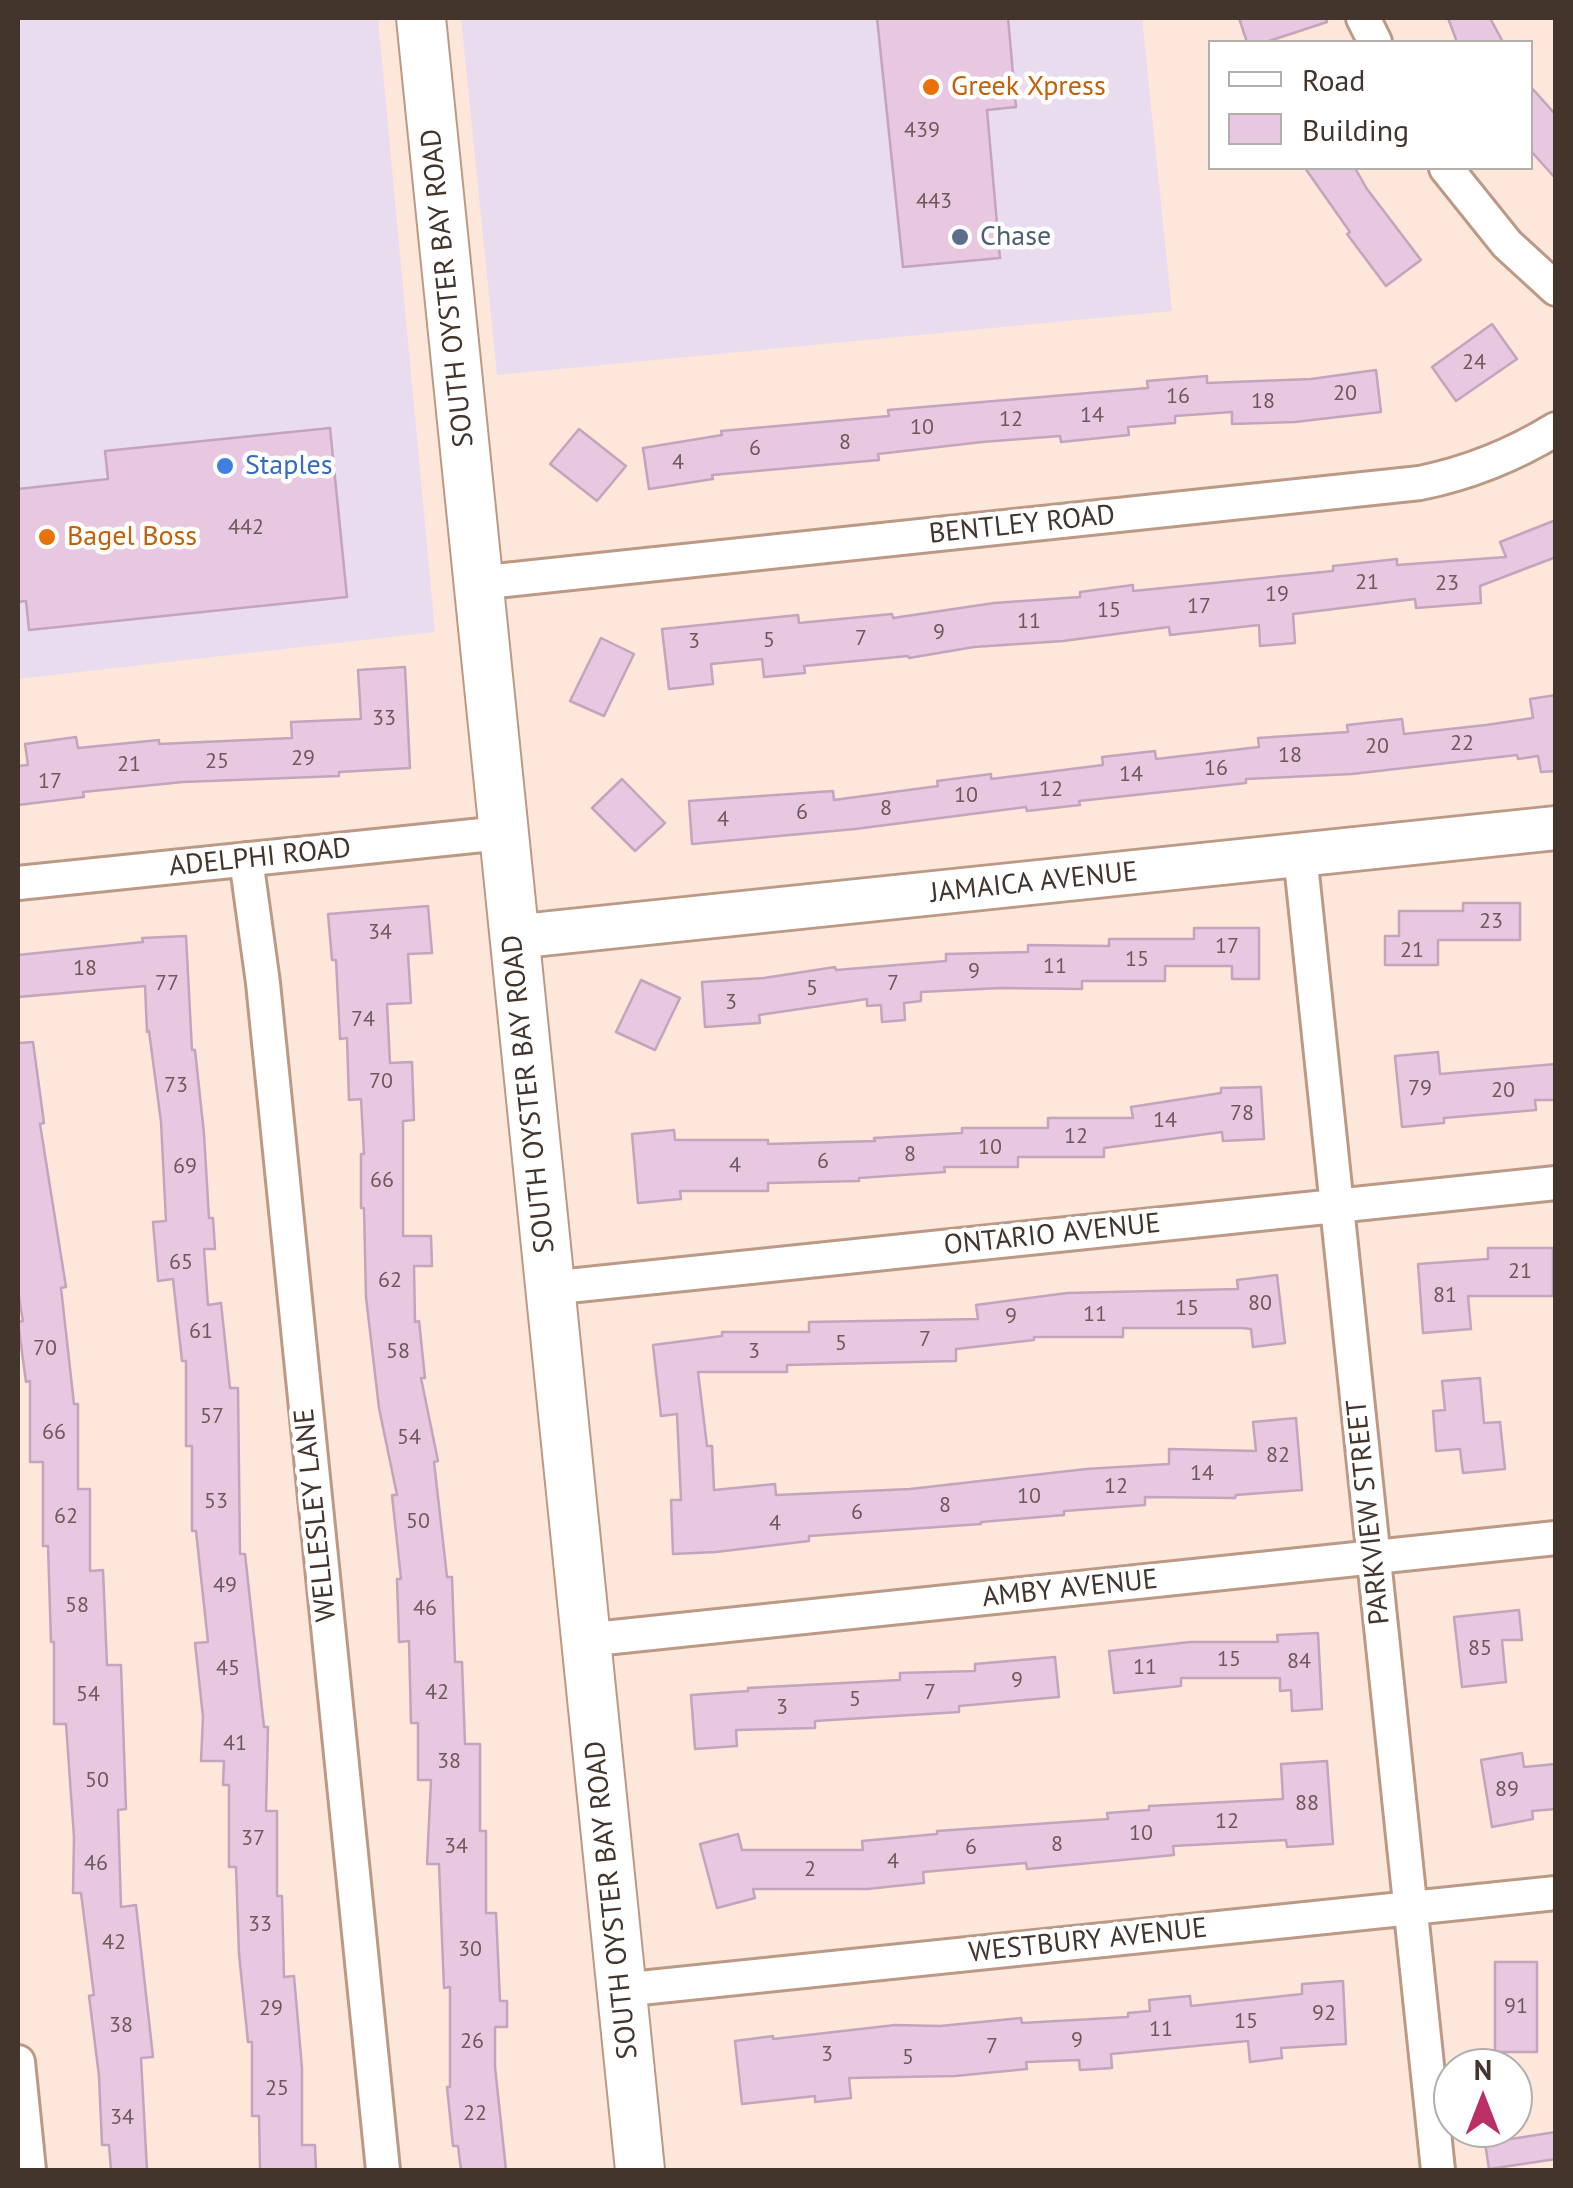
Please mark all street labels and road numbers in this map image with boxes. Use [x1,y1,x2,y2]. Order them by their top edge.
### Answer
street label: SOUTH OYSTER BAY ROAD [415,127,481,449]
street label: BENTLEY ROAD [927,499,1117,551]
street label: ADELPHI ROAD [167,832,353,884]
street label: JAMAICA AVENUE [929,855,1139,911]
street label: SOUTH OYSTER BAY ROAD [496,933,562,1255]
street label: ONTARIO AVENUE [942,1207,1162,1263]
street label: PARKVIEW STREET [1340,1398,1398,1626]
street label: WELLESLEY LANE [288,1407,344,1623]
street label: AMBY AVENUE [981,1563,1159,1615]
street label: SOUTH OYSTER BAY ROAD [579,1739,645,2061]
street label: WESTBURY AVENUE [967,1912,1209,1970]

